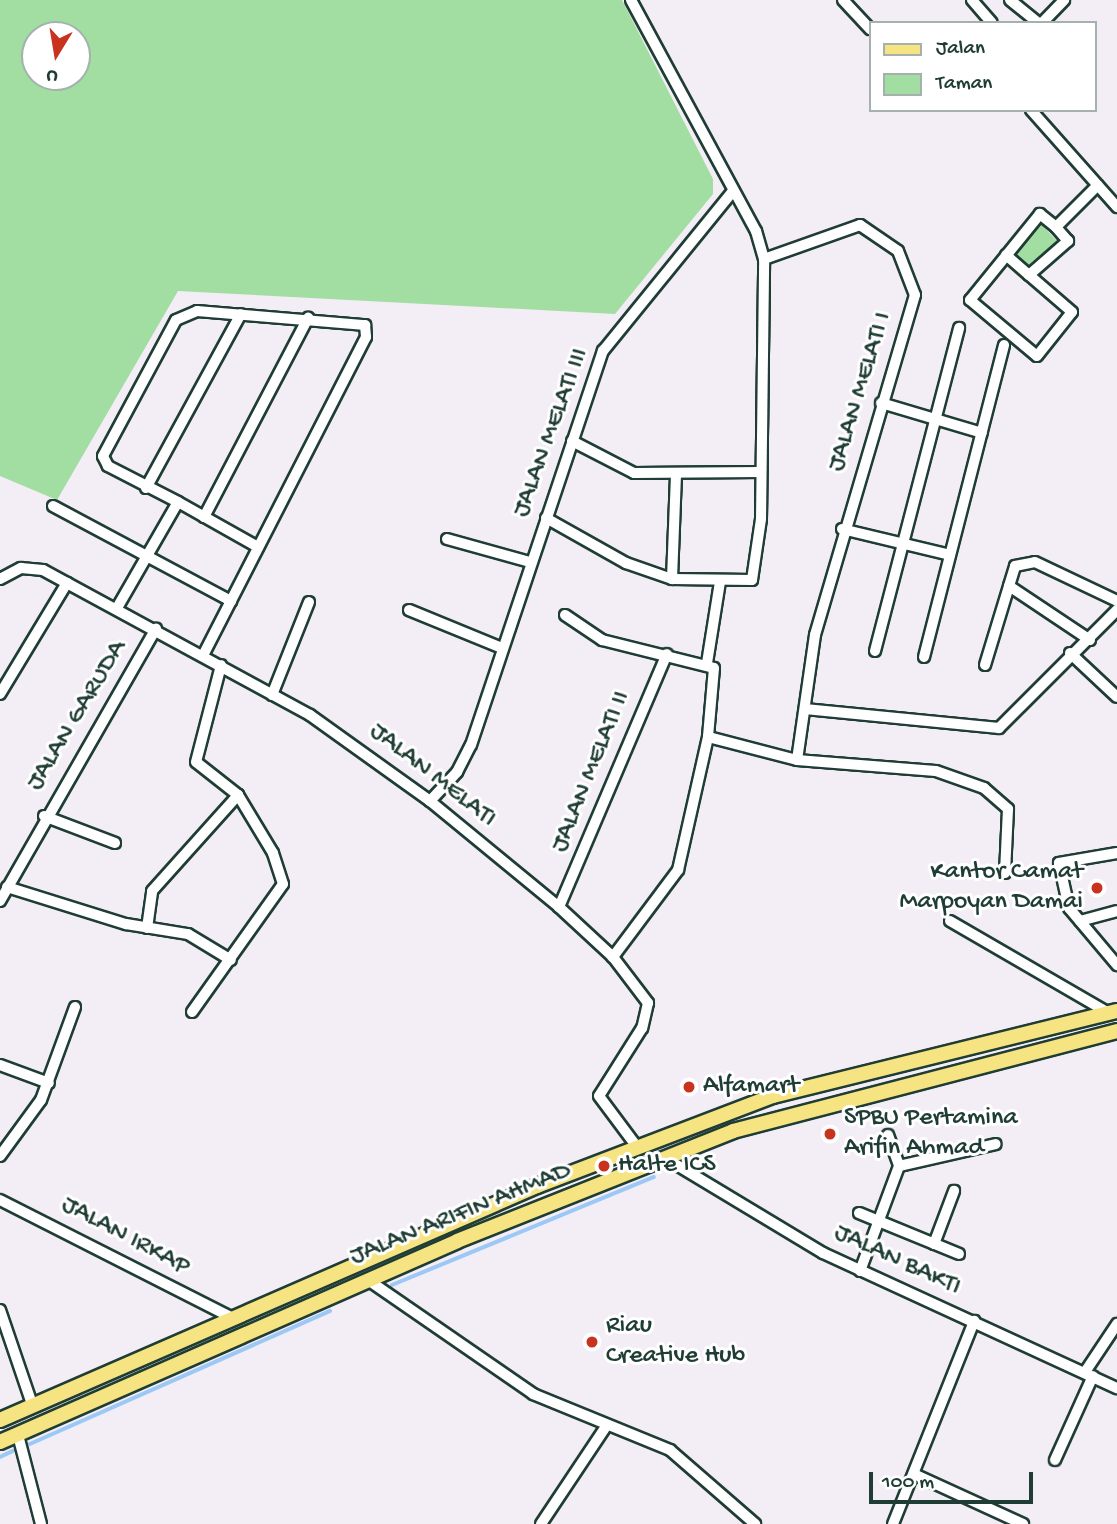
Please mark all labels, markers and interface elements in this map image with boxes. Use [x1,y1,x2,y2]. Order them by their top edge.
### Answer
north arrow [21,21,91,91]
legend [869,21,1096,112]
text: Jalan [936,37,985,62]
text: U [45,63,60,87]
text: Taman [936,72,992,97]
street label: JALAN MELATI I [822,309,900,475]
street label: JALAN MELATI III [507,344,597,522]
street label: JALAN GARUDA [21,635,135,797]
street label: JALAN MELATI II [545,687,639,857]
street label: JALAN MELATI [362,717,502,835]
place label: Kantor Camat Marpoyan Damai [899,857,1083,918]
marker: Kantor Camat Marpoyan Damai [1089,880,1105,896]
place label: Alfamart [703,1071,799,1103]
marker: Alfamart [681,1079,697,1095]
place label: SPBU Pertamina Arifin Ahmad [844,1103,1018,1164]
marker: SPBU Pertamina Arifin Ahmad [822,1126,838,1142]
place label: Halte ICS [618,1150,716,1182]
street label: JALAN ARIFIN AHMAD [346,1156,576,1274]
marker: Halte ICS [596,1158,612,1174]
street label: JALAN IRKAP [55,1190,195,1284]
street label: JALAN BAKTI [829,1218,965,1304]
place label: Riau Creative Hub [606,1311,745,1372]
marker: Riau Creative Hub [584,1334,600,1350]
scale bar [872,1458,1036,1502]
text: 100 m [882,1471,934,1496]

